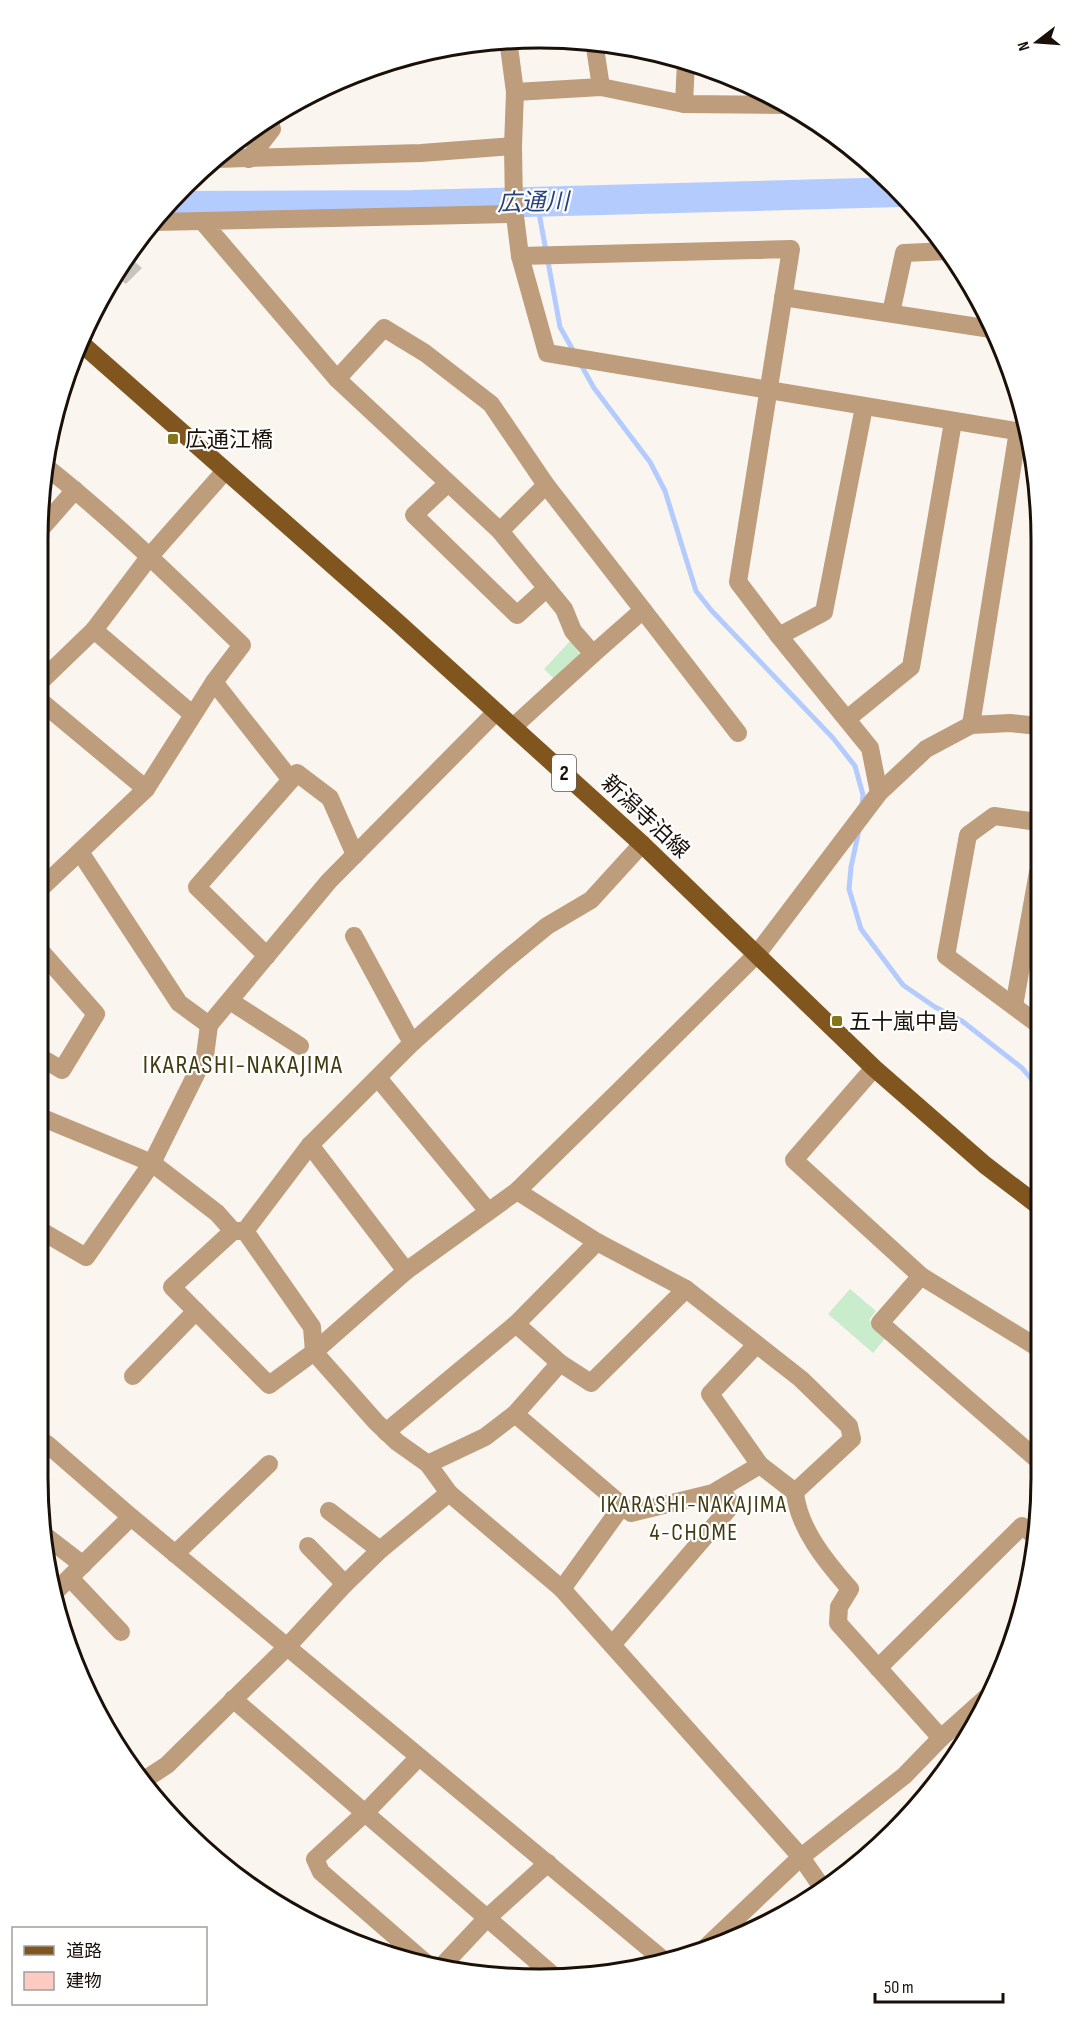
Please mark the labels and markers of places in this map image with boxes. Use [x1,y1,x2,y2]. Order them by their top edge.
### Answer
place label: 広通江橋 [185,427,273,454]
marker: 広通江橋 [166,432,180,446]
place label: 五十嵐中島 [849,1009,959,1036]
marker: 五十嵐中島 [830,1014,844,1028]

